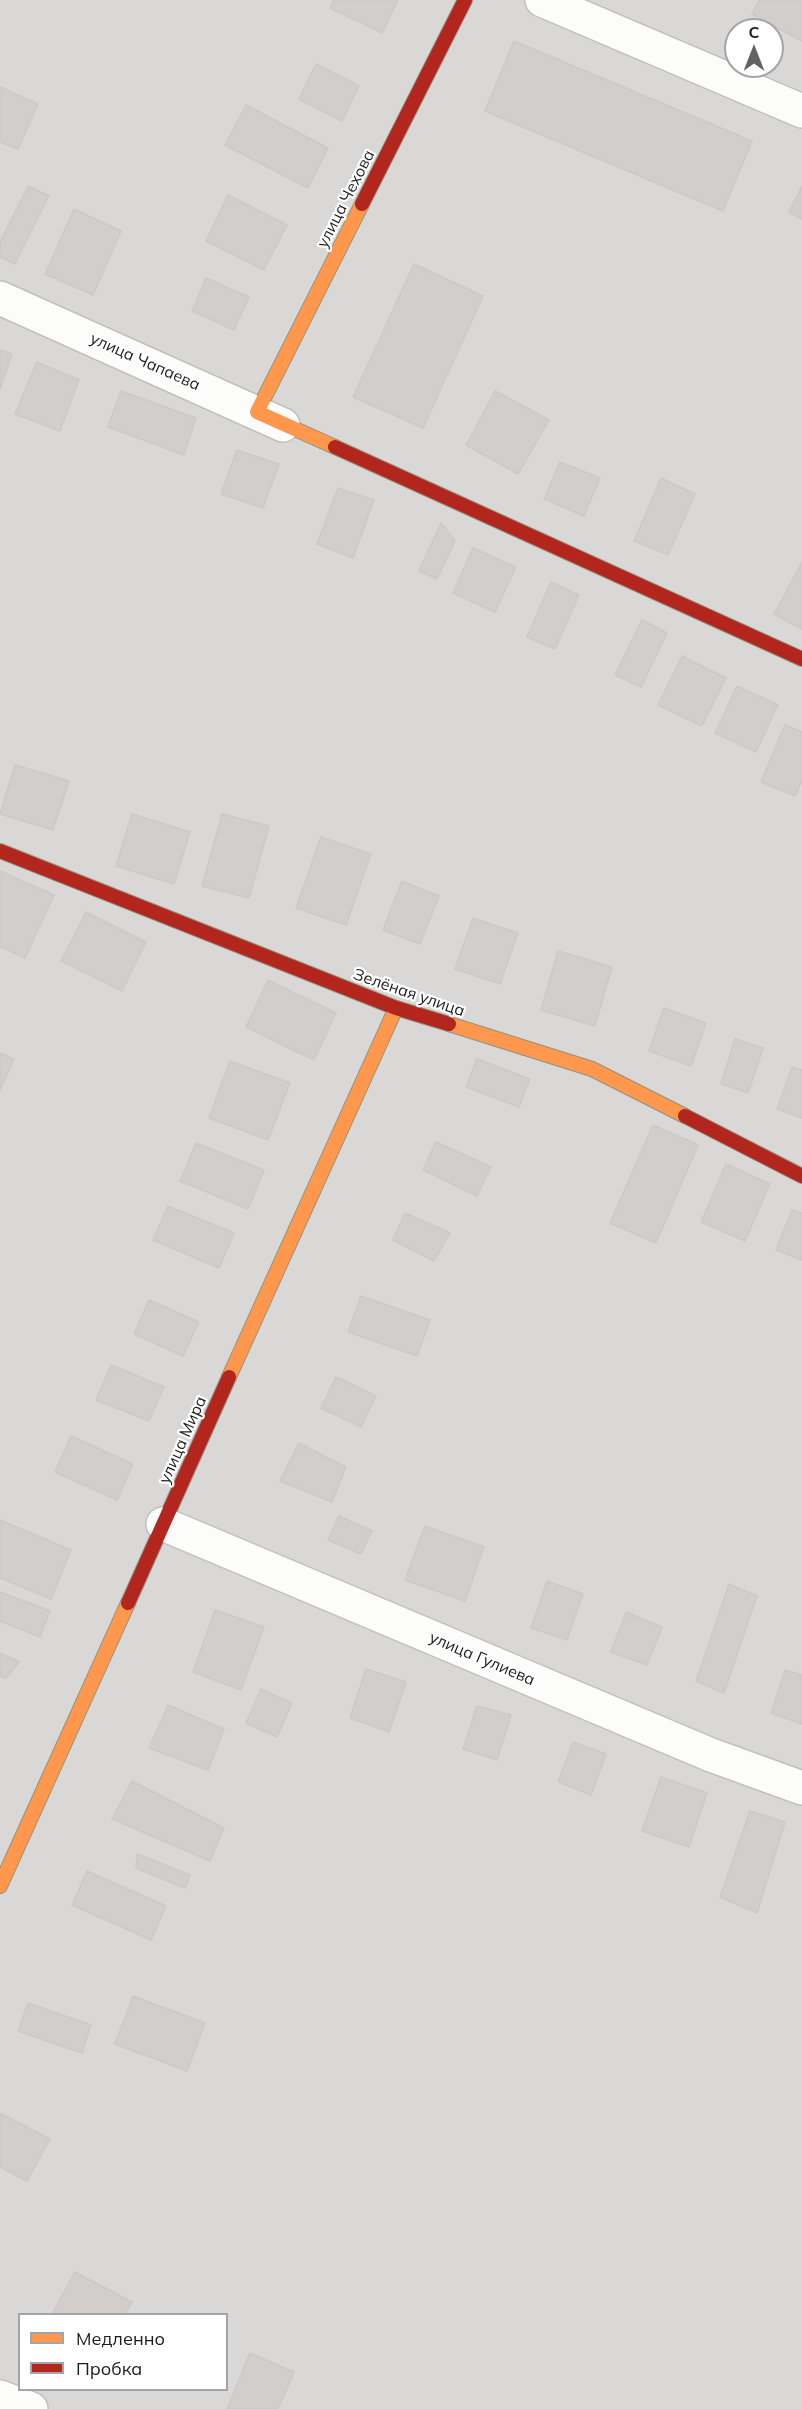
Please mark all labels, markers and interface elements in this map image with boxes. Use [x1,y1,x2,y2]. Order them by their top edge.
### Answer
north arrow [724,18,784,78]
text: С [749,22,759,42]
street label: улица Чехова [313,147,379,251]
street label: улица Чапаева [87,329,203,395]
street label: Зелёная улица [351,965,467,1021]
street label: улица Мира [155,1393,211,1487]
street label: улица Гулиева [426,1628,538,1690]
legend [18,2313,228,2391]
text: Медленно [76,2327,165,2350]
text: Пробка [76,2357,142,2380]

